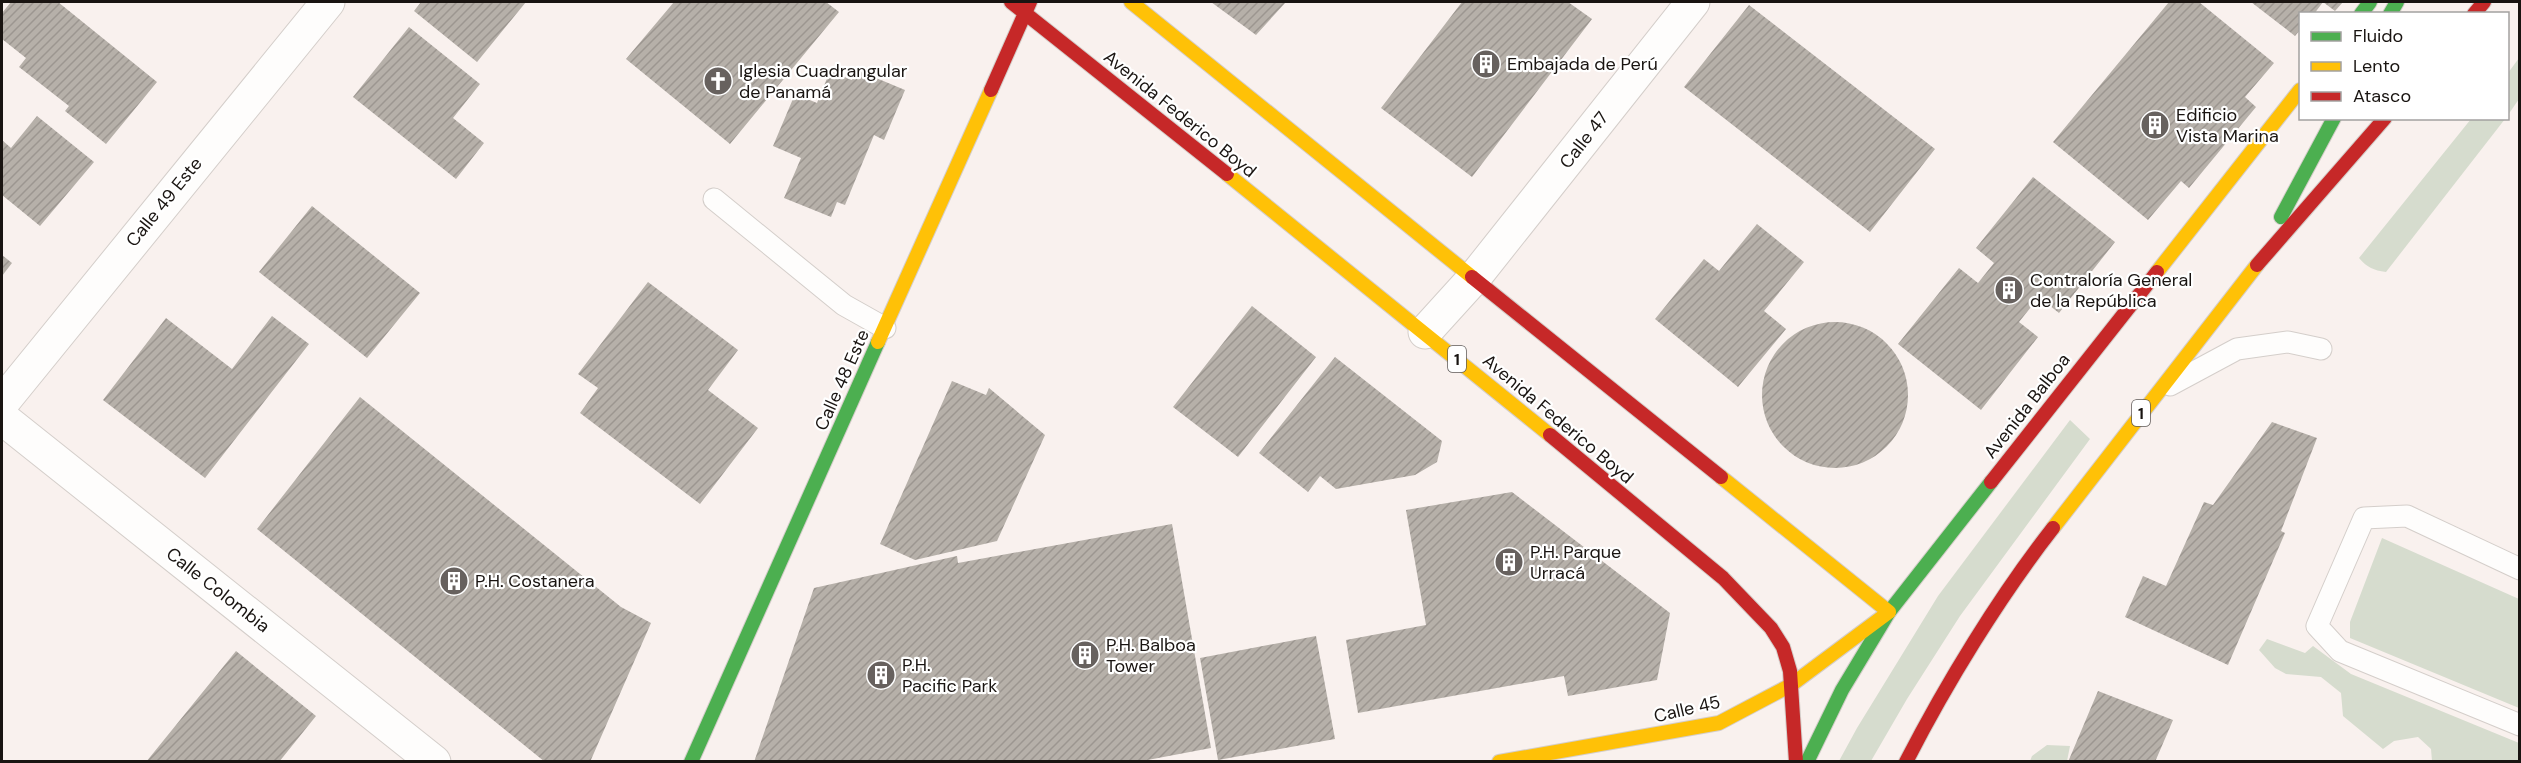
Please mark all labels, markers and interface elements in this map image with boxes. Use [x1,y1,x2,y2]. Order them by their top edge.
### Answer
legend [2299,12,2509,120]
text: Fluido [2353,24,2403,48]
street label: Avenida Federico Boyd [1099,45,1261,183]
building icon: Embajada de Perú [1470,48,1502,80]
place label: Embajada de Perú [1507,52,1658,76]
text: Lento [2353,54,2400,78]
place label: Iglesia Cuadrangular de Panamá [739,59,908,104]
church icon: Iglesia Cuadrangular de Panamá [702,65,734,97]
text: Atasco [2353,84,2411,108]
place label: Edificio Vista Marina [2176,103,2279,148]
street label: Calle 47 [1554,106,1614,174]
building icon: Edificio Vista Marina [2139,109,2171,141]
street label: Calle 49 Este [121,152,207,252]
place label: Contraloría General de la República [2030,268,2192,313]
building icon: Contraloría General de la República [1993,274,2025,306]
street label: Calle 48 Este [809,326,875,434]
road number: 1 [1448,346,1466,372]
street label: Avenida Balboa [1978,348,2076,464]
street label: Avenida Federico Boyd [1478,349,1638,489]
road number: 1 [2132,400,2150,426]
place label: P.H. Parque Urracá [1530,540,1621,585]
street label: Calle Colombia [161,542,275,638]
building icon: P.H. Parque Urracá [1493,546,1525,578]
building icon: P.H. Costanera [438,565,470,597]
place label: P.H. Costanera [475,569,594,593]
place label: P.H. Balboa Tower [1106,633,1196,678]
building icon: P.H. Balboa Tower [1069,639,1101,671]
place label: P.H. Pacific Park [902,653,997,698]
building icon: P.H. Pacific Park [865,659,897,691]
street label: Calle 45 [1651,690,1723,728]

